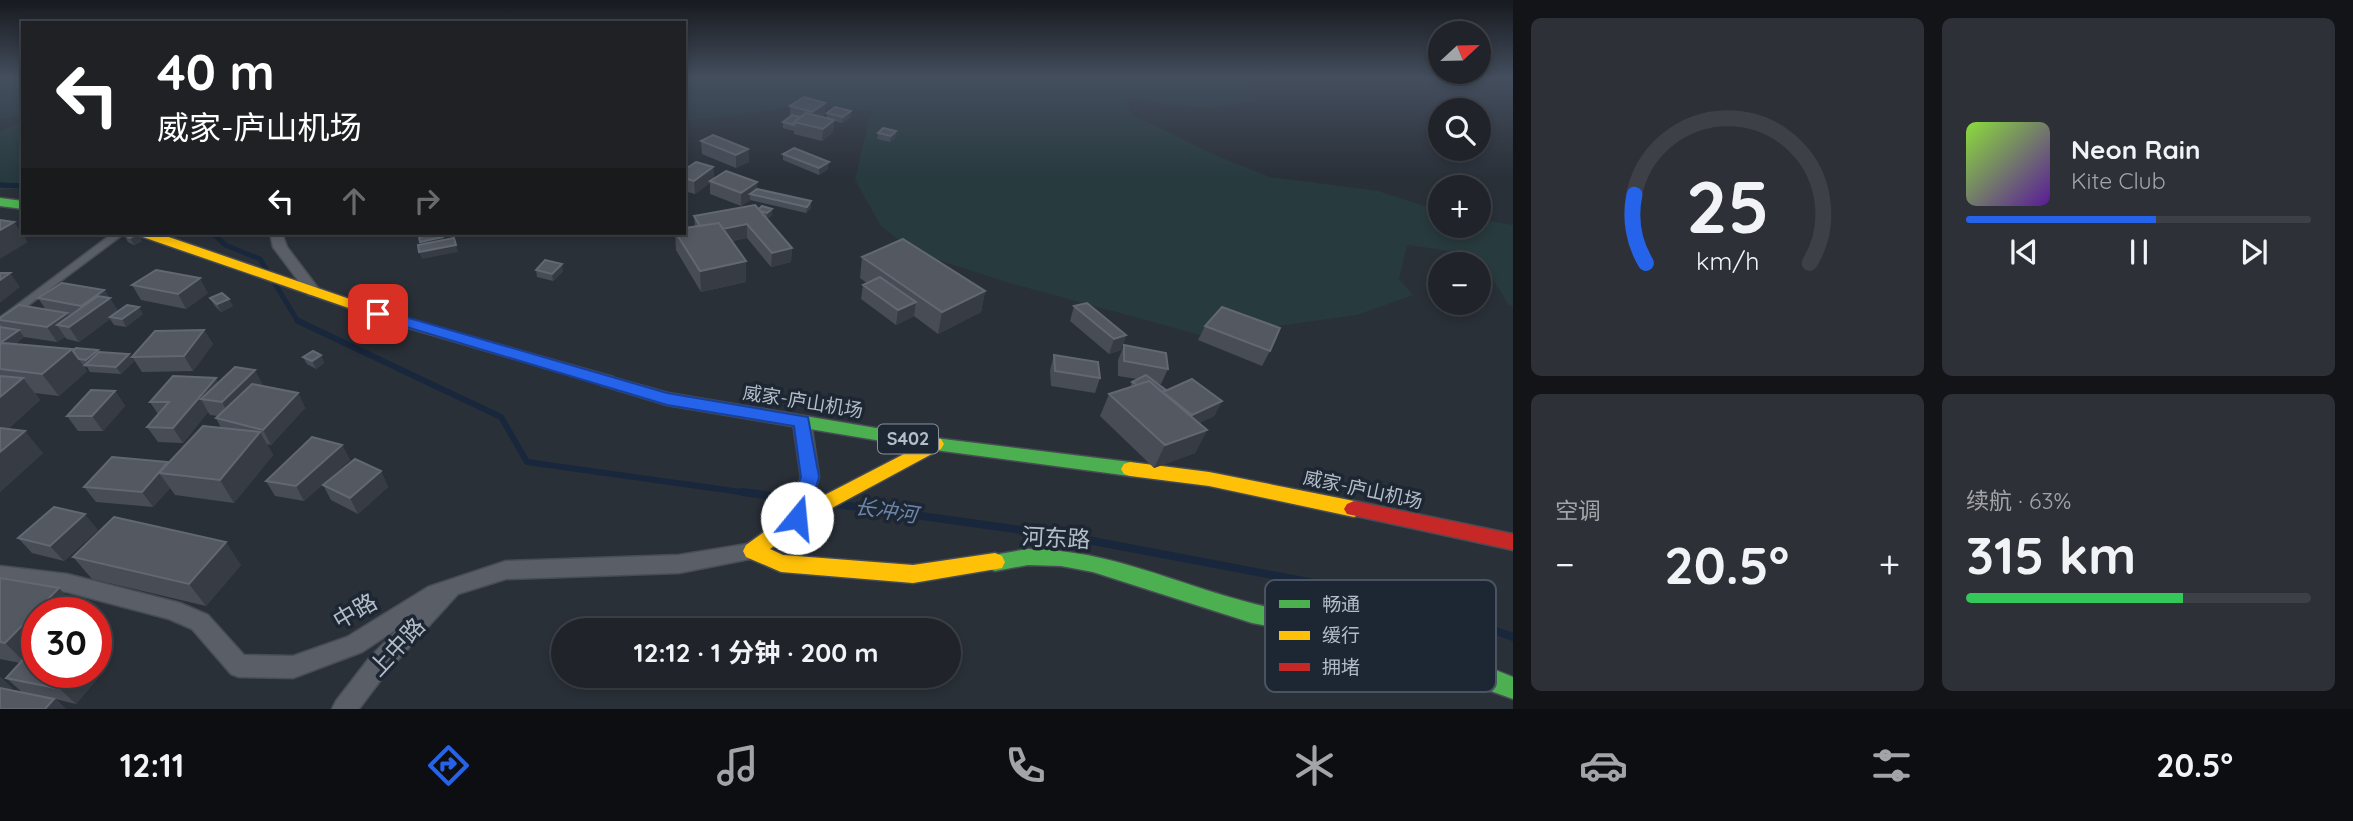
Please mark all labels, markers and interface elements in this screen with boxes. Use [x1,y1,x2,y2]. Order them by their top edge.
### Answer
north arrow [1428,21,1491,84]
map controls [1428,21,1491,315]
text: 40 m [157,41,275,102]
icon: left [42,49,133,140]
button: search [1428,98,1491,161]
text: 威家-庐山机场 [157,107,361,147]
text: Neon Rain [2071,133,2200,166]
text: 25 [1686,160,1769,251]
text: Kite Club [2071,166,2166,195]
button: + [1428,175,1491,238]
icon: left [262,182,300,220]
icon: ahead [335,182,373,220]
icon: right [408,182,446,220]
icon: previous [2005,233,2043,271]
icon: pause [2120,233,2158,271]
icon: next [2235,233,2273,271]
text: km/h [1696,245,1759,276]
button: − [1428,252,1491,315]
pin [348,284,408,344]
icon: arrive [359,295,397,333]
street label: 威家-庐山机场 [741,380,865,422]
road number: S402 [878,424,938,454]
street label: 威家-庐山机场 [1301,465,1425,513]
position arrow [760,481,834,555]
text: 续航 · 63% [1966,486,2071,515]
water label: 长冲河 [853,493,923,528]
text: 空调 [1555,496,1601,525]
street label: 河东路 [1021,521,1091,554]
text: 315 km [1966,522,2136,587]
text: 20.5° [1664,532,1789,597]
text: − [1555,540,1575,588]
text: + [1879,540,1900,588]
legend [1265,580,1496,692]
street label: 中路 [328,587,382,635]
text: 畅通 [1322,592,1360,616]
speed limit sign: 30 [21,597,112,688]
street label: 上中路 [363,612,431,682]
text: 缓行 [1322,623,1360,647]
text: 12:12 · 1 分钟 · 200 m [634,636,878,669]
text: 拥堵 [1322,655,1360,679]
icon: directions [424,741,473,790]
icon: music [713,741,762,790]
icon: phone [1001,741,1050,790]
icon: climate [1290,741,1339,790]
icon: car [1579,741,1628,790]
icon: filters [1867,741,1916,790]
text: 12:11 [120,745,184,785]
text: 20.5° [2156,745,2233,785]

